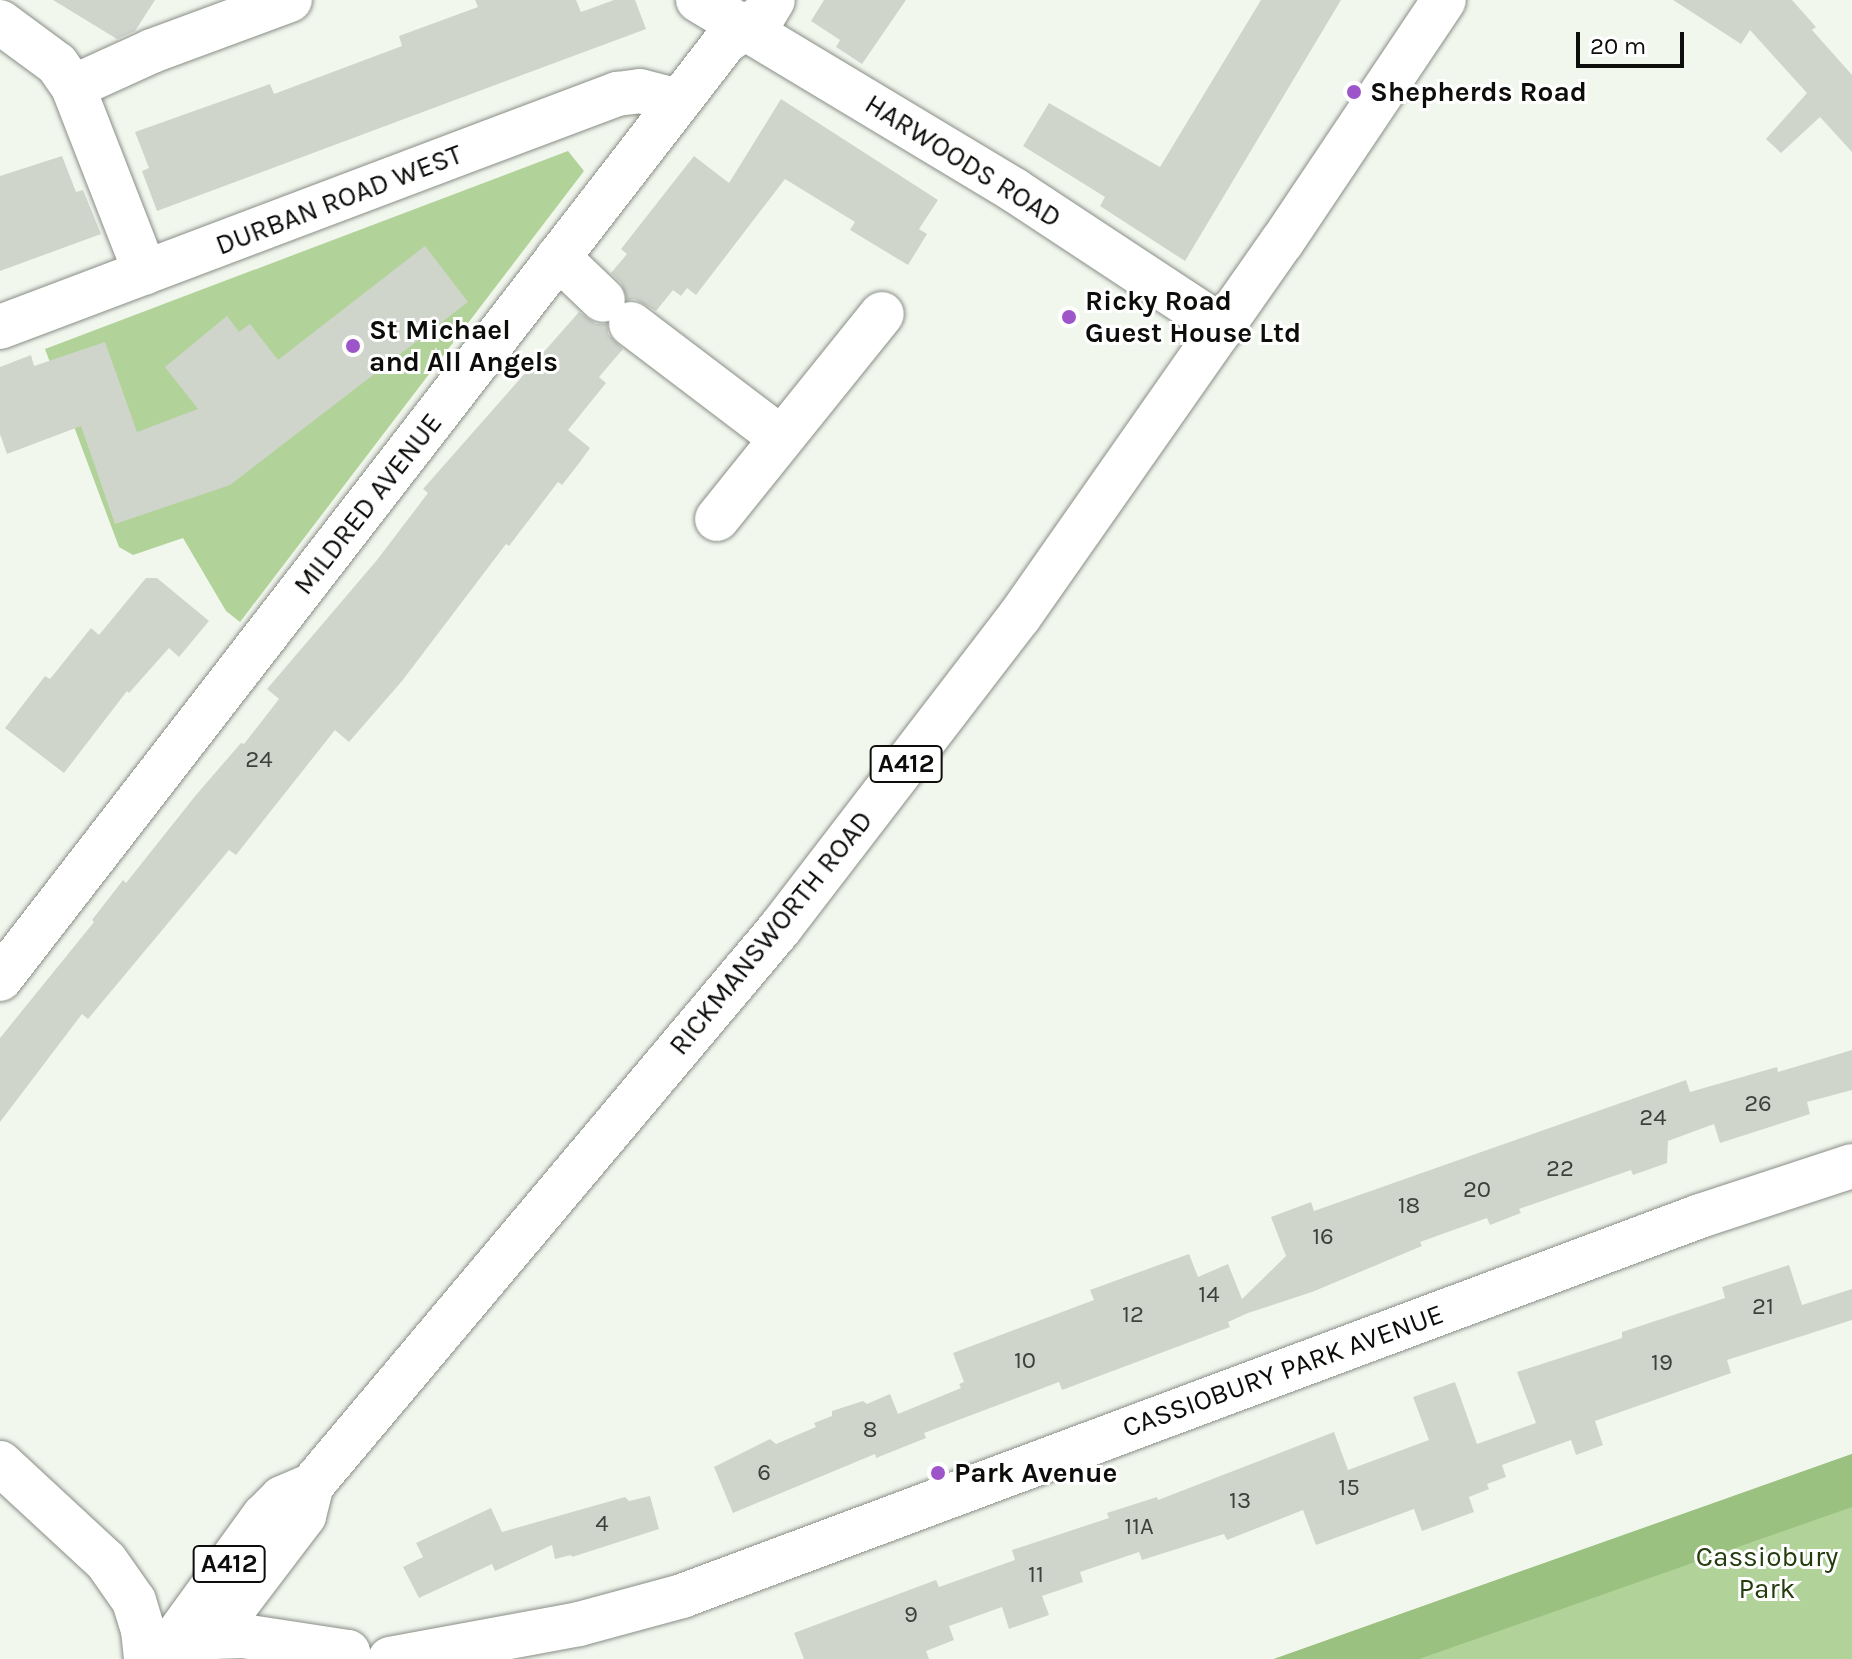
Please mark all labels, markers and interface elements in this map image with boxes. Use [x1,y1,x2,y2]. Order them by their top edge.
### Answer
scale bar [1580,16,1688,66]
text: 20 m [1590,32,1646,60]
place label: Shepherds Road [1370,75,1587,109]
marker: Shepherds Road [1345,83,1363,101]
street label: HARWOODS ROAD [859,87,1067,235]
street label: DURBAN ROAD WEST [211,137,467,263]
place label: Ricky Road Guest House Ltd [1085,284,1301,350]
marker: Ricky Road Guest House Ltd [1060,308,1078,326]
place label: St Michael and All Angels [369,313,558,379]
marker: St Michael and All Angels [344,337,362,355]
street label: MILDRED AVENUE [287,407,449,601]
road number: A412 [868,742,944,786]
house number: 24 [245,746,273,774]
street label: RICKMANSWORTH ROAD [662,804,880,1062]
house number: 26 [1744,1090,1772,1118]
house number: 24 [1639,1104,1667,1132]
house number: 22 [1546,1155,1574,1183]
house number: 20 [1463,1176,1491,1204]
house number: 18 [1398,1192,1420,1220]
house number: 16 [1312,1223,1334,1251]
house number: 14 [1198,1281,1220,1309]
house number: 21 [1752,1293,1774,1321]
street label: CASSIOBURY PARK AVENUE [1118,1297,1448,1445]
house number: 12 [1122,1301,1144,1329]
house number: 10 [1014,1347,1036,1375]
house number: 19 [1651,1349,1673,1377]
house number: 8 [863,1416,877,1444]
place label: Park Avenue [954,1456,1117,1490]
house number: 6 [757,1459,771,1487]
marker: Park Avenue [929,1464,947,1482]
house number: 15 [1338,1474,1360,1502]
house number: 13 [1229,1487,1251,1515]
house number: 4 [595,1510,609,1538]
house number: 11A [1124,1513,1154,1541]
park label: Cassiobury Park [1696,1540,1838,1606]
road number: A412 [191,1542,267,1586]
house number: 11 [1028,1561,1044,1589]
house number: 9 [904,1601,918,1629]

